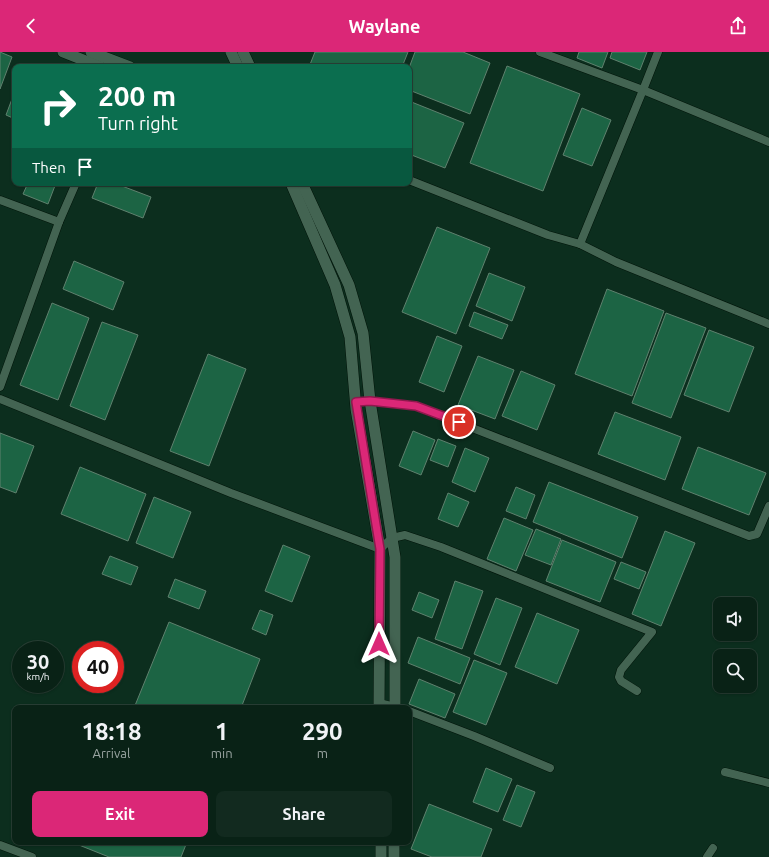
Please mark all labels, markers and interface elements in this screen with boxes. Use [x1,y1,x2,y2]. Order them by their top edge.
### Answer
icon: back [20,15,42,37]
icon: share [727,15,749,37]
text: Waylane [349,16,420,36]
icon: right [32,80,84,132]
text: 200 m [98,80,176,111]
text: Turn right [98,113,178,133]
icon: arrive [74,156,96,178]
text: Then [32,159,66,176]
pin [442,405,476,439]
icon: arrive [448,411,470,433]
map controls [713,597,757,693]
button: sound [713,597,757,641]
position arrow [358,623,400,665]
speed limit sign: 40 [72,641,124,693]
button: search [713,649,757,693]
text: 30 [27,650,49,673]
text: km/h [26,671,50,682]
text: 18:18 [81,718,141,745]
text: 1 [215,718,228,745]
text: 290 [302,718,343,745]
text: Arrival [92,746,130,760]
text: min [211,746,233,760]
text: m [317,746,328,760]
button: Exit [32,791,208,837]
button: Share [216,791,392,837]

